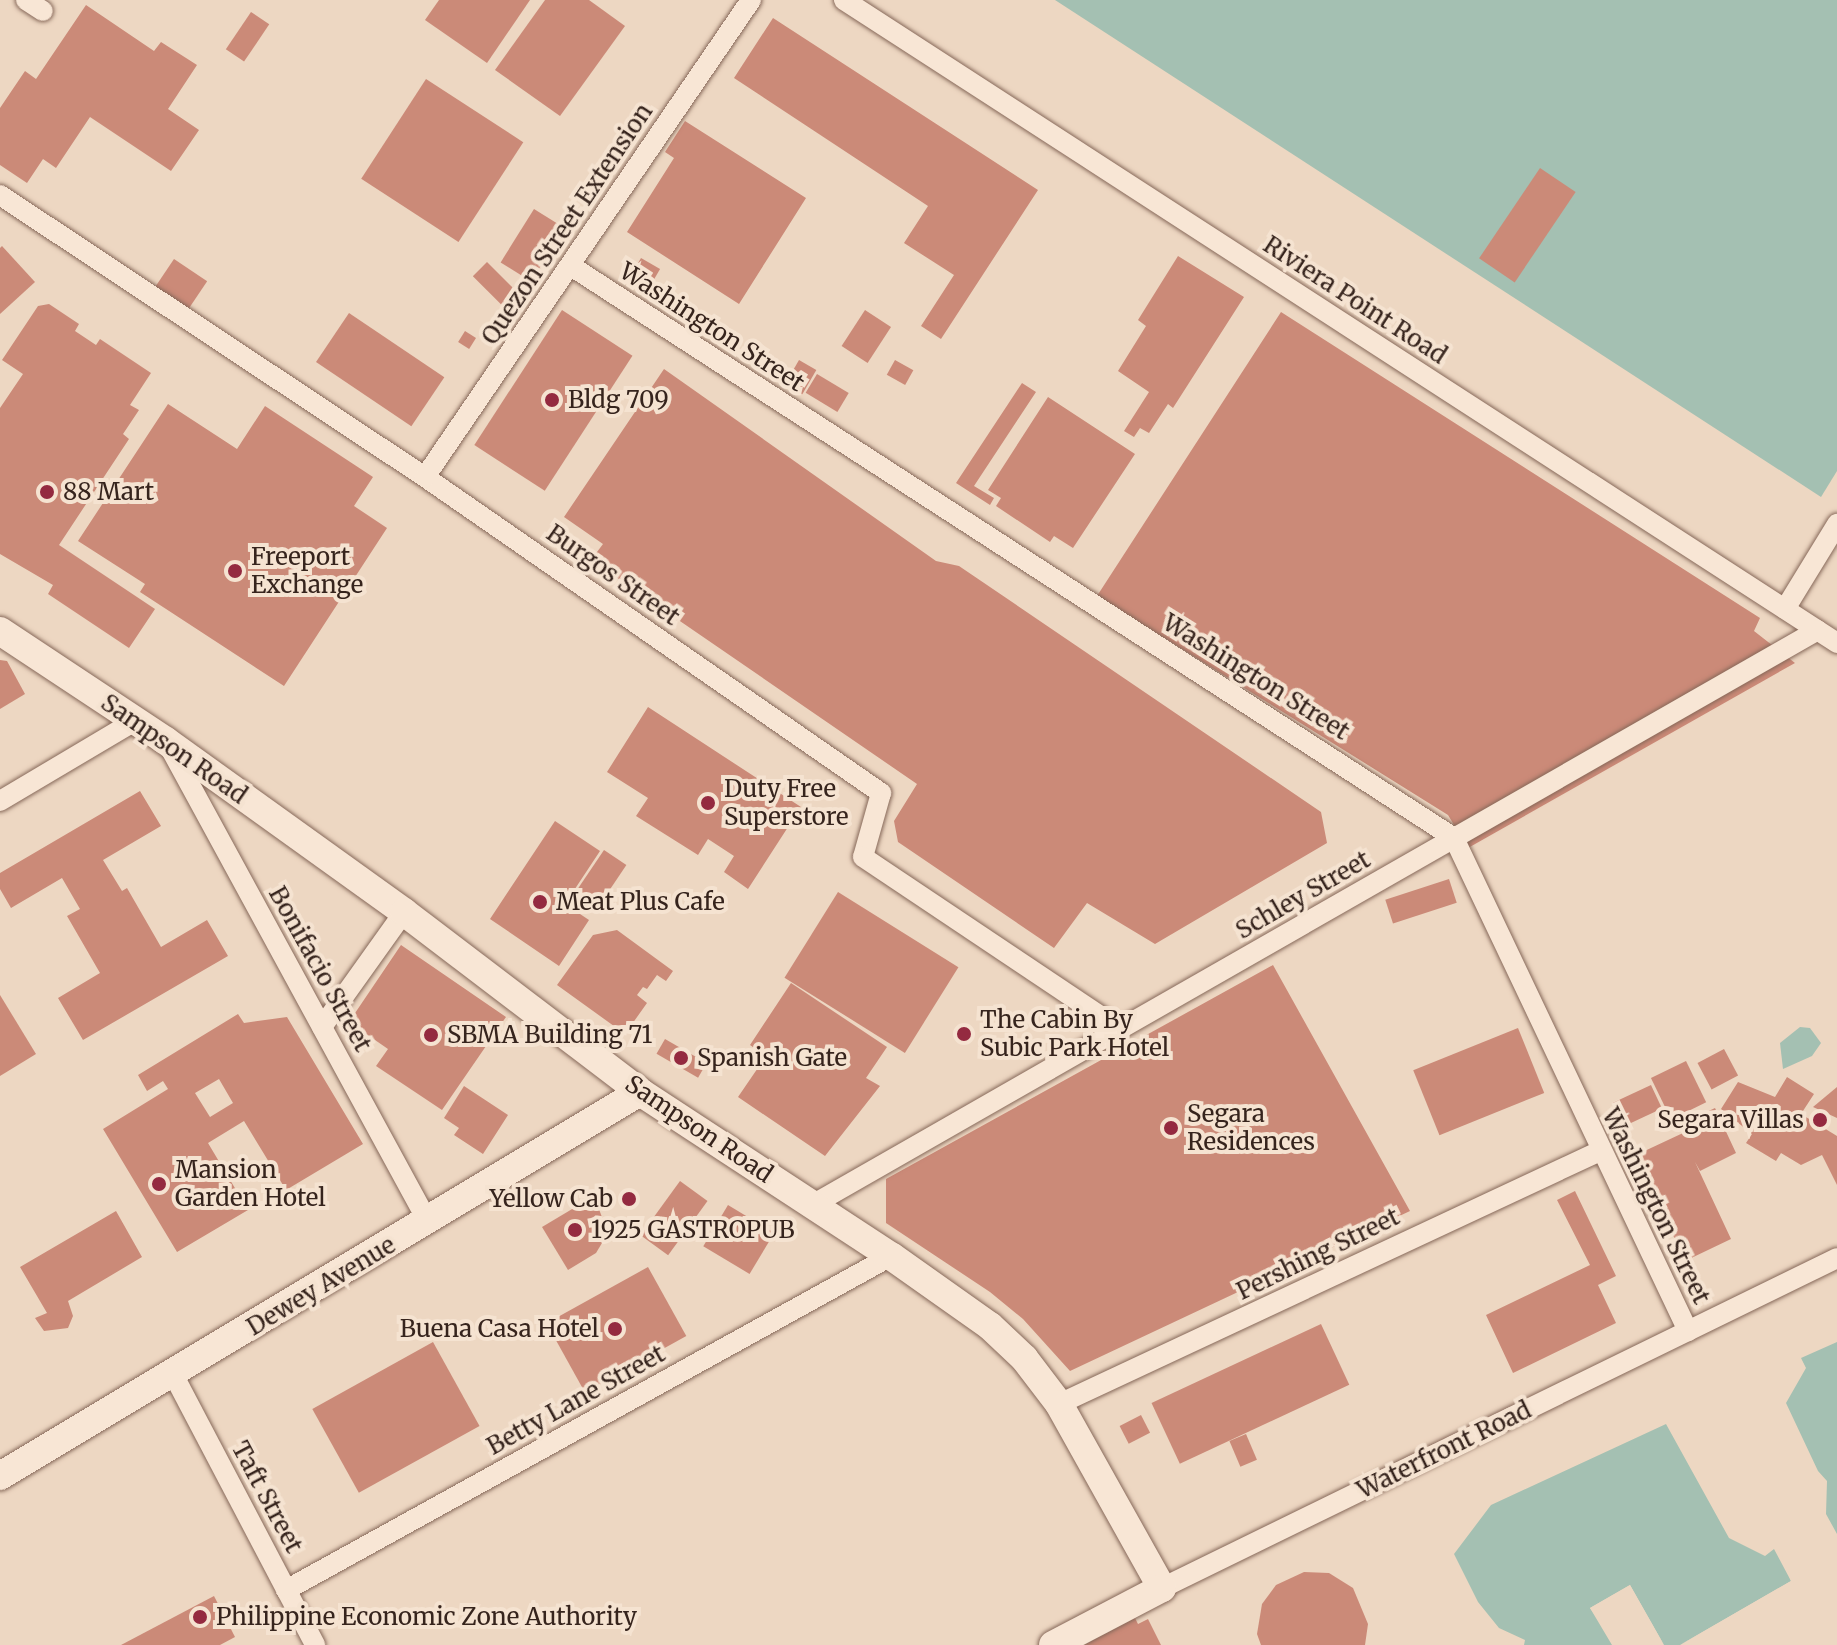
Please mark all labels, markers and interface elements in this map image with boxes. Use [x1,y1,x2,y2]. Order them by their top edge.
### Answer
street label: Quezon Street Extension [476,98,658,350]
street label: Riviera Point Road [1258,230,1452,370]
street label: Washington Street [614,257,810,397]
place label: Bldg 709 [568,386,669,414]
marker: Bldg 709 [543,391,561,409]
place label: 88 Mart [63,478,154,506]
marker: 88 Mart [38,483,56,501]
street label: Burgos Street [541,519,685,631]
place label: Freeport Exchange [251,543,363,599]
marker: Freeport Exchange [226,562,244,580]
street label: Washington Street [1157,608,1355,746]
street label: Sampson Road [96,688,252,810]
place label: Duty Free Superstore [724,775,848,831]
marker: Duty Free Superstore [699,794,717,812]
street label: Schley Street [1231,845,1375,945]
street label: Bonifacio Street [263,881,377,1057]
place label: Meat Plus Cafe [556,888,725,916]
marker: Meat Plus Cafe [531,893,549,911]
place label: The Cabin By Subic Park Hotel [980,1006,1169,1062]
place label: SBMA Building 71 [447,1021,652,1049]
marker: The Cabin By Subic Park Hotel [955,1025,973,1043]
marker: SBMA Building 71 [422,1026,440,1044]
place label: Spanish Gate [697,1044,847,1072]
marker: Spanish Gate [672,1049,690,1067]
street label: Sampson Road [620,1069,778,1189]
place label: Segara Residences [1187,1100,1315,1156]
street label: Washington Street [1596,1103,1716,1309]
place label: Segara Villas [1657,1106,1804,1134]
marker: Segara Villas [1811,1111,1829,1129]
marker: Segara Residences [1162,1119,1180,1137]
place label: Mansion Garden Hotel [175,1156,326,1212]
marker: Mansion Garden Hotel [150,1175,168,1193]
place label: Yellow Cab [489,1185,613,1213]
marker: Yellow Cab [620,1190,638,1208]
street label: Pershing Street [1232,1202,1404,1306]
place label: 1925 GASTROPUB [591,1216,795,1244]
marker: 1925 GASTROPUB [566,1221,584,1239]
street label: Dewey Avenue [242,1230,400,1342]
place label: Buena Casa Hotel [400,1315,599,1343]
marker: Buena Casa Hotel [606,1320,624,1338]
street label: Betty Lane Street [482,1339,670,1461]
street label: Waterfront Road [1352,1395,1536,1505]
street label: Taft Street [226,1436,308,1558]
place label: Philippine Economic Zone Authority [216,1603,637,1631]
marker: Philippine Economic Zone Authority [191,1608,209,1626]

